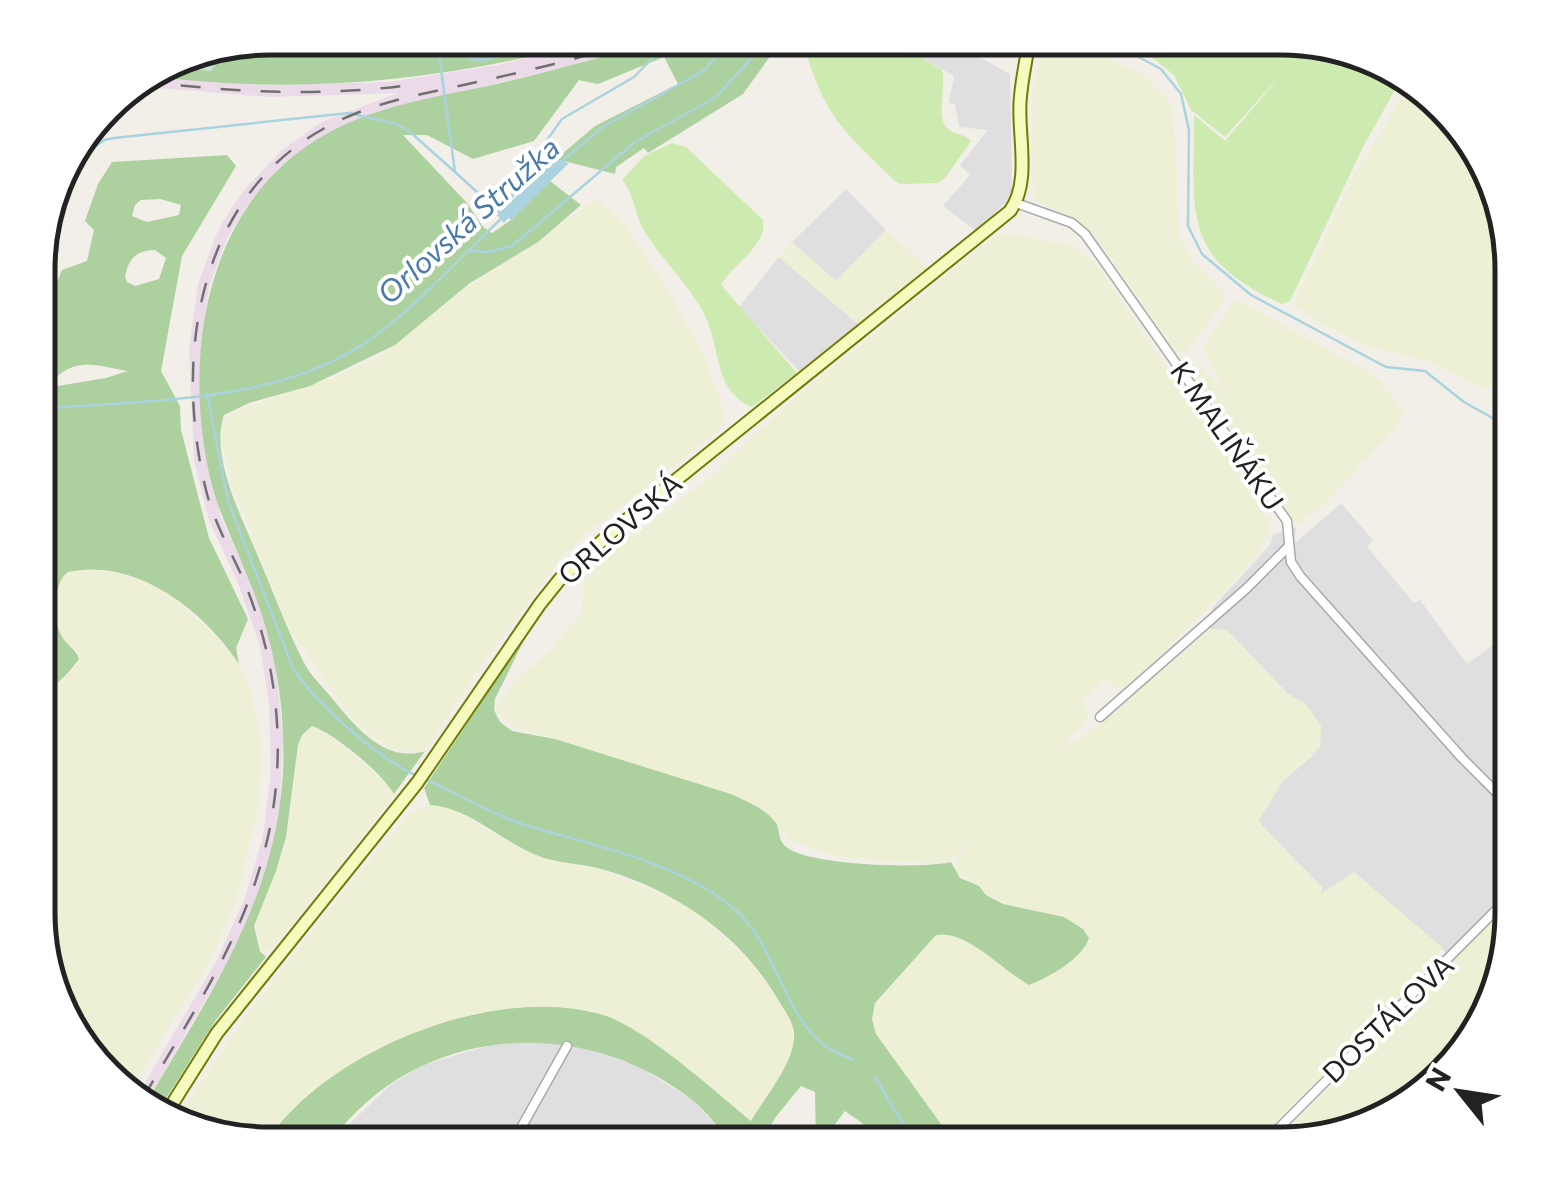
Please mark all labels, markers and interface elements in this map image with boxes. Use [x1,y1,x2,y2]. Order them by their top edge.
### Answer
water label: Orlovská Stružka [369,128,566,311]
street label: K MALIŇÁKU [1164,354,1292,516]
street label: ORLOVSKÁ [551,465,688,591]
street label: DOSTÁLOVA [1315,947,1460,1089]
north arrow [1410,1042,1510,1142]
text: N [1418,1061,1457,1097]

